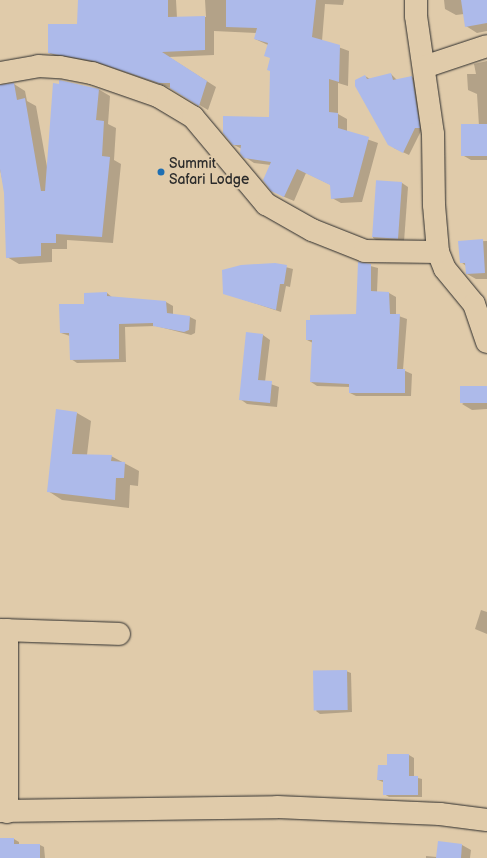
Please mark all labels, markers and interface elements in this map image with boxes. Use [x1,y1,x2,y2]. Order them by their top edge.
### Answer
place label: Summit Safari Lodge [169,156,249,188]
marker: Summit Safari Lodge [156,167,166,177]

